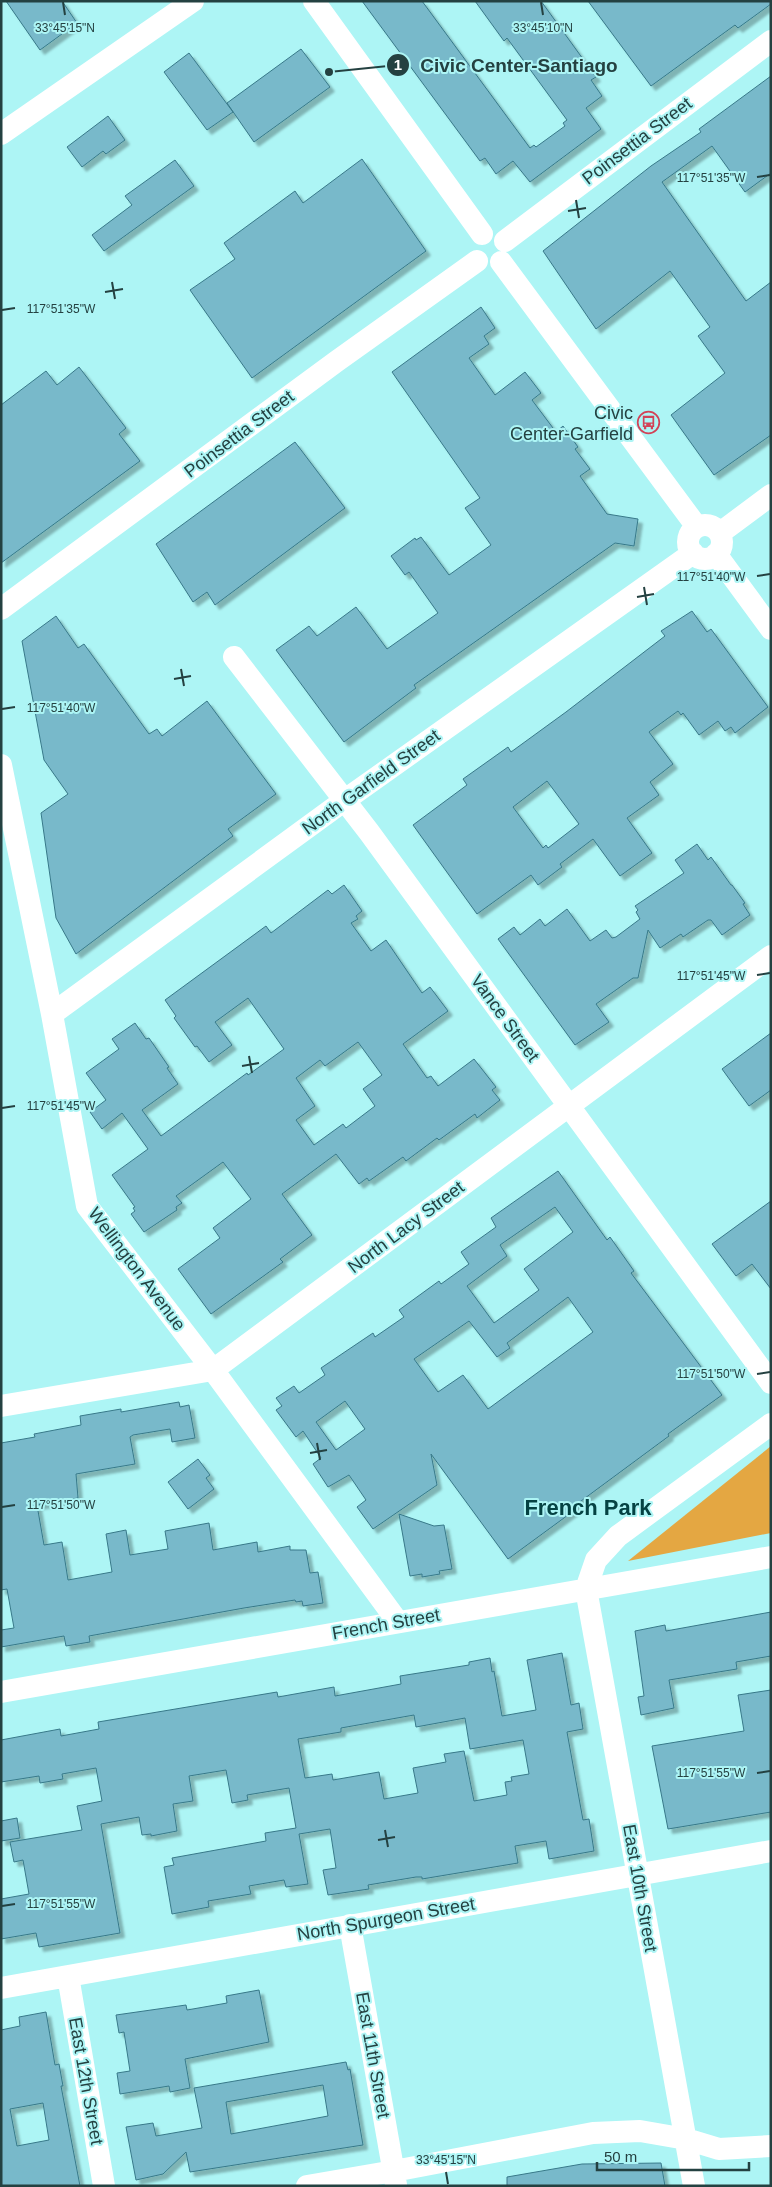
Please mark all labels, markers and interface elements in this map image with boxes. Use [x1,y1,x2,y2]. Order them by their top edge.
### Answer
text: 33°45'15"N [35,21,95,35]
text: 33°45'10"N [513,21,573,35]
callout: Civic Center-Santiago [385,48,628,82]
text: Civic Center-Santiago [420,55,618,76]
text: 1 [394,56,402,73]
street label: Poinsettia Street [578,93,696,189]
text: 117°51'35"W [677,171,746,185]
text: 117°51'35"W [27,302,96,316]
street label: Poinsettia Street [180,386,298,482]
place label: Civic Center-Garfield [510,403,633,444]
bus stop icon: Civic Center-Garfield [637,411,661,435]
text: 117°51'40"W [677,570,746,584]
text: 117°51'40"W [27,701,96,715]
street label: North Garfield Street [298,725,444,839]
text: 117°51'45"W [677,969,746,983]
street label: Vance Street [467,971,543,1065]
text: 117°51'45"W [27,1099,96,1113]
street label: North Lacy Street [344,1177,468,1277]
street label: Wellington Avenue [84,1204,190,1334]
text: 117°51'50"W [677,1367,746,1381]
district label: French Park [524,1495,652,1520]
text: 117°51'50"W [27,1498,96,1512]
street label: French Street [331,1605,441,1643]
text: 117°51'55"W [677,1766,746,1780]
street label: East 10th Street [619,1823,661,1953]
street label: North Spurgeon Street [296,1894,476,1944]
text: 117°51'55"W [27,1897,96,1911]
street label: East 11th Street [352,1990,394,2120]
street label: East 12th Street [65,2016,107,2146]
scale bar [597,2140,750,2172]
text: 50 m [604,2148,637,2165]
text: 33°45'15"N [416,2153,476,2167]

